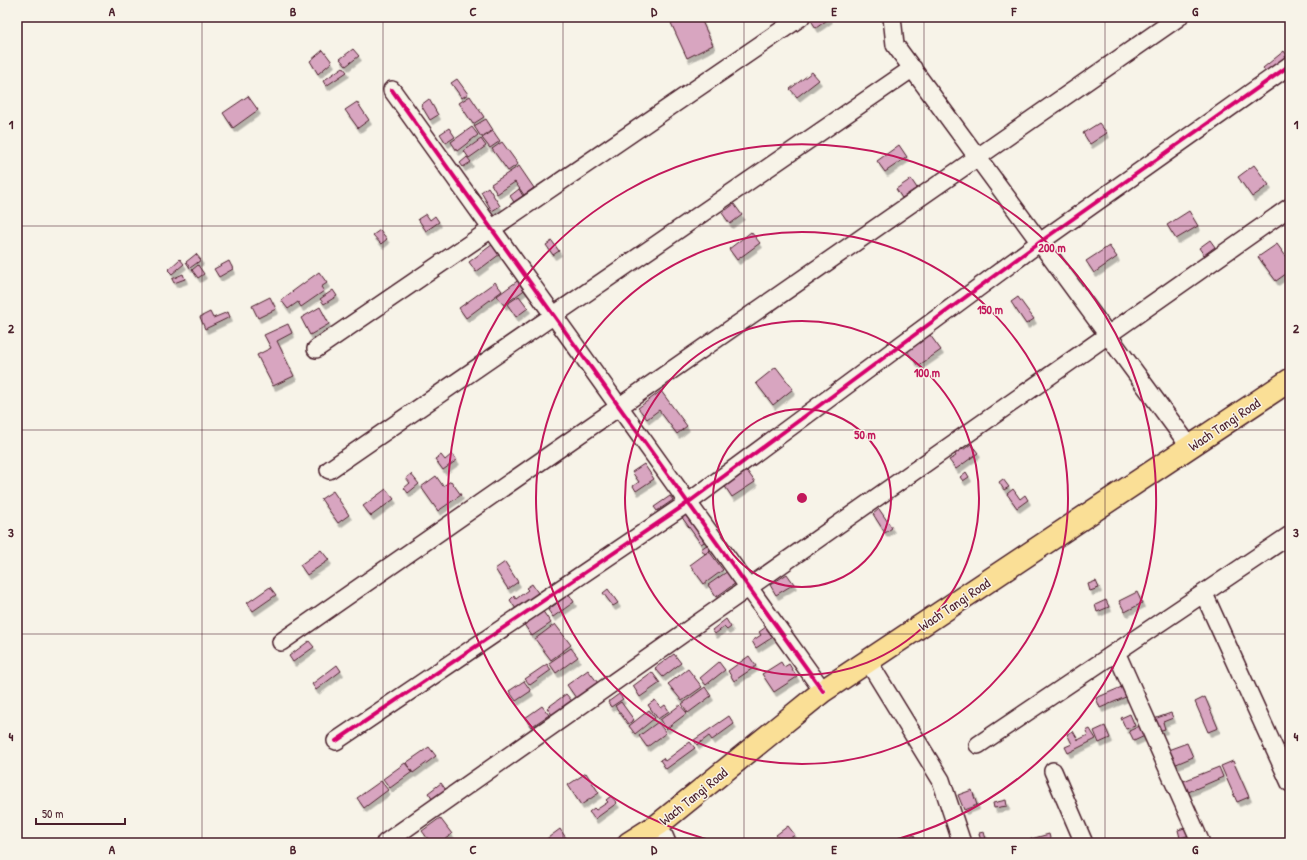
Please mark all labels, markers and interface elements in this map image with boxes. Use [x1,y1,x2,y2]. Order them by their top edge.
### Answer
text: A [109,2,116,20]
text: B [290,2,297,20]
text: C [469,2,477,20]
text: D [651,2,658,20]
text: E [831,2,837,20]
text: F [1011,2,1018,20]
text: G [1192,2,1199,20]
text: 1 [9,115,14,133]
text: 1 [1294,115,1299,133]
text: 200 m [1038,239,1066,256]
text: 150 m [977,301,1003,318]
text: 2 [8,319,15,337]
text: 2 [1293,319,1300,337]
text: 100 m [914,364,940,381]
street label: Wach Tangi Road [1184,393,1265,456]
text: 50 m [854,426,876,443]
centre of rings [795,491,809,505]
text: 3 [8,523,14,541]
text: 3 [1293,523,1299,541]
street label: Wach Tangi Road [914,573,995,636]
text: 4 [9,727,14,745]
text: 4 [1294,727,1299,745]
street label: Wach Tangi Road [655,762,732,830]
scale bar [36,800,125,826]
text: 50 m [42,805,63,822]
text: A [109,840,116,858]
text: B [290,840,297,858]
text: C [469,840,477,858]
text: D [651,840,658,858]
text: E [831,840,837,858]
text: F [1011,840,1018,858]
text: G [1192,840,1199,858]

